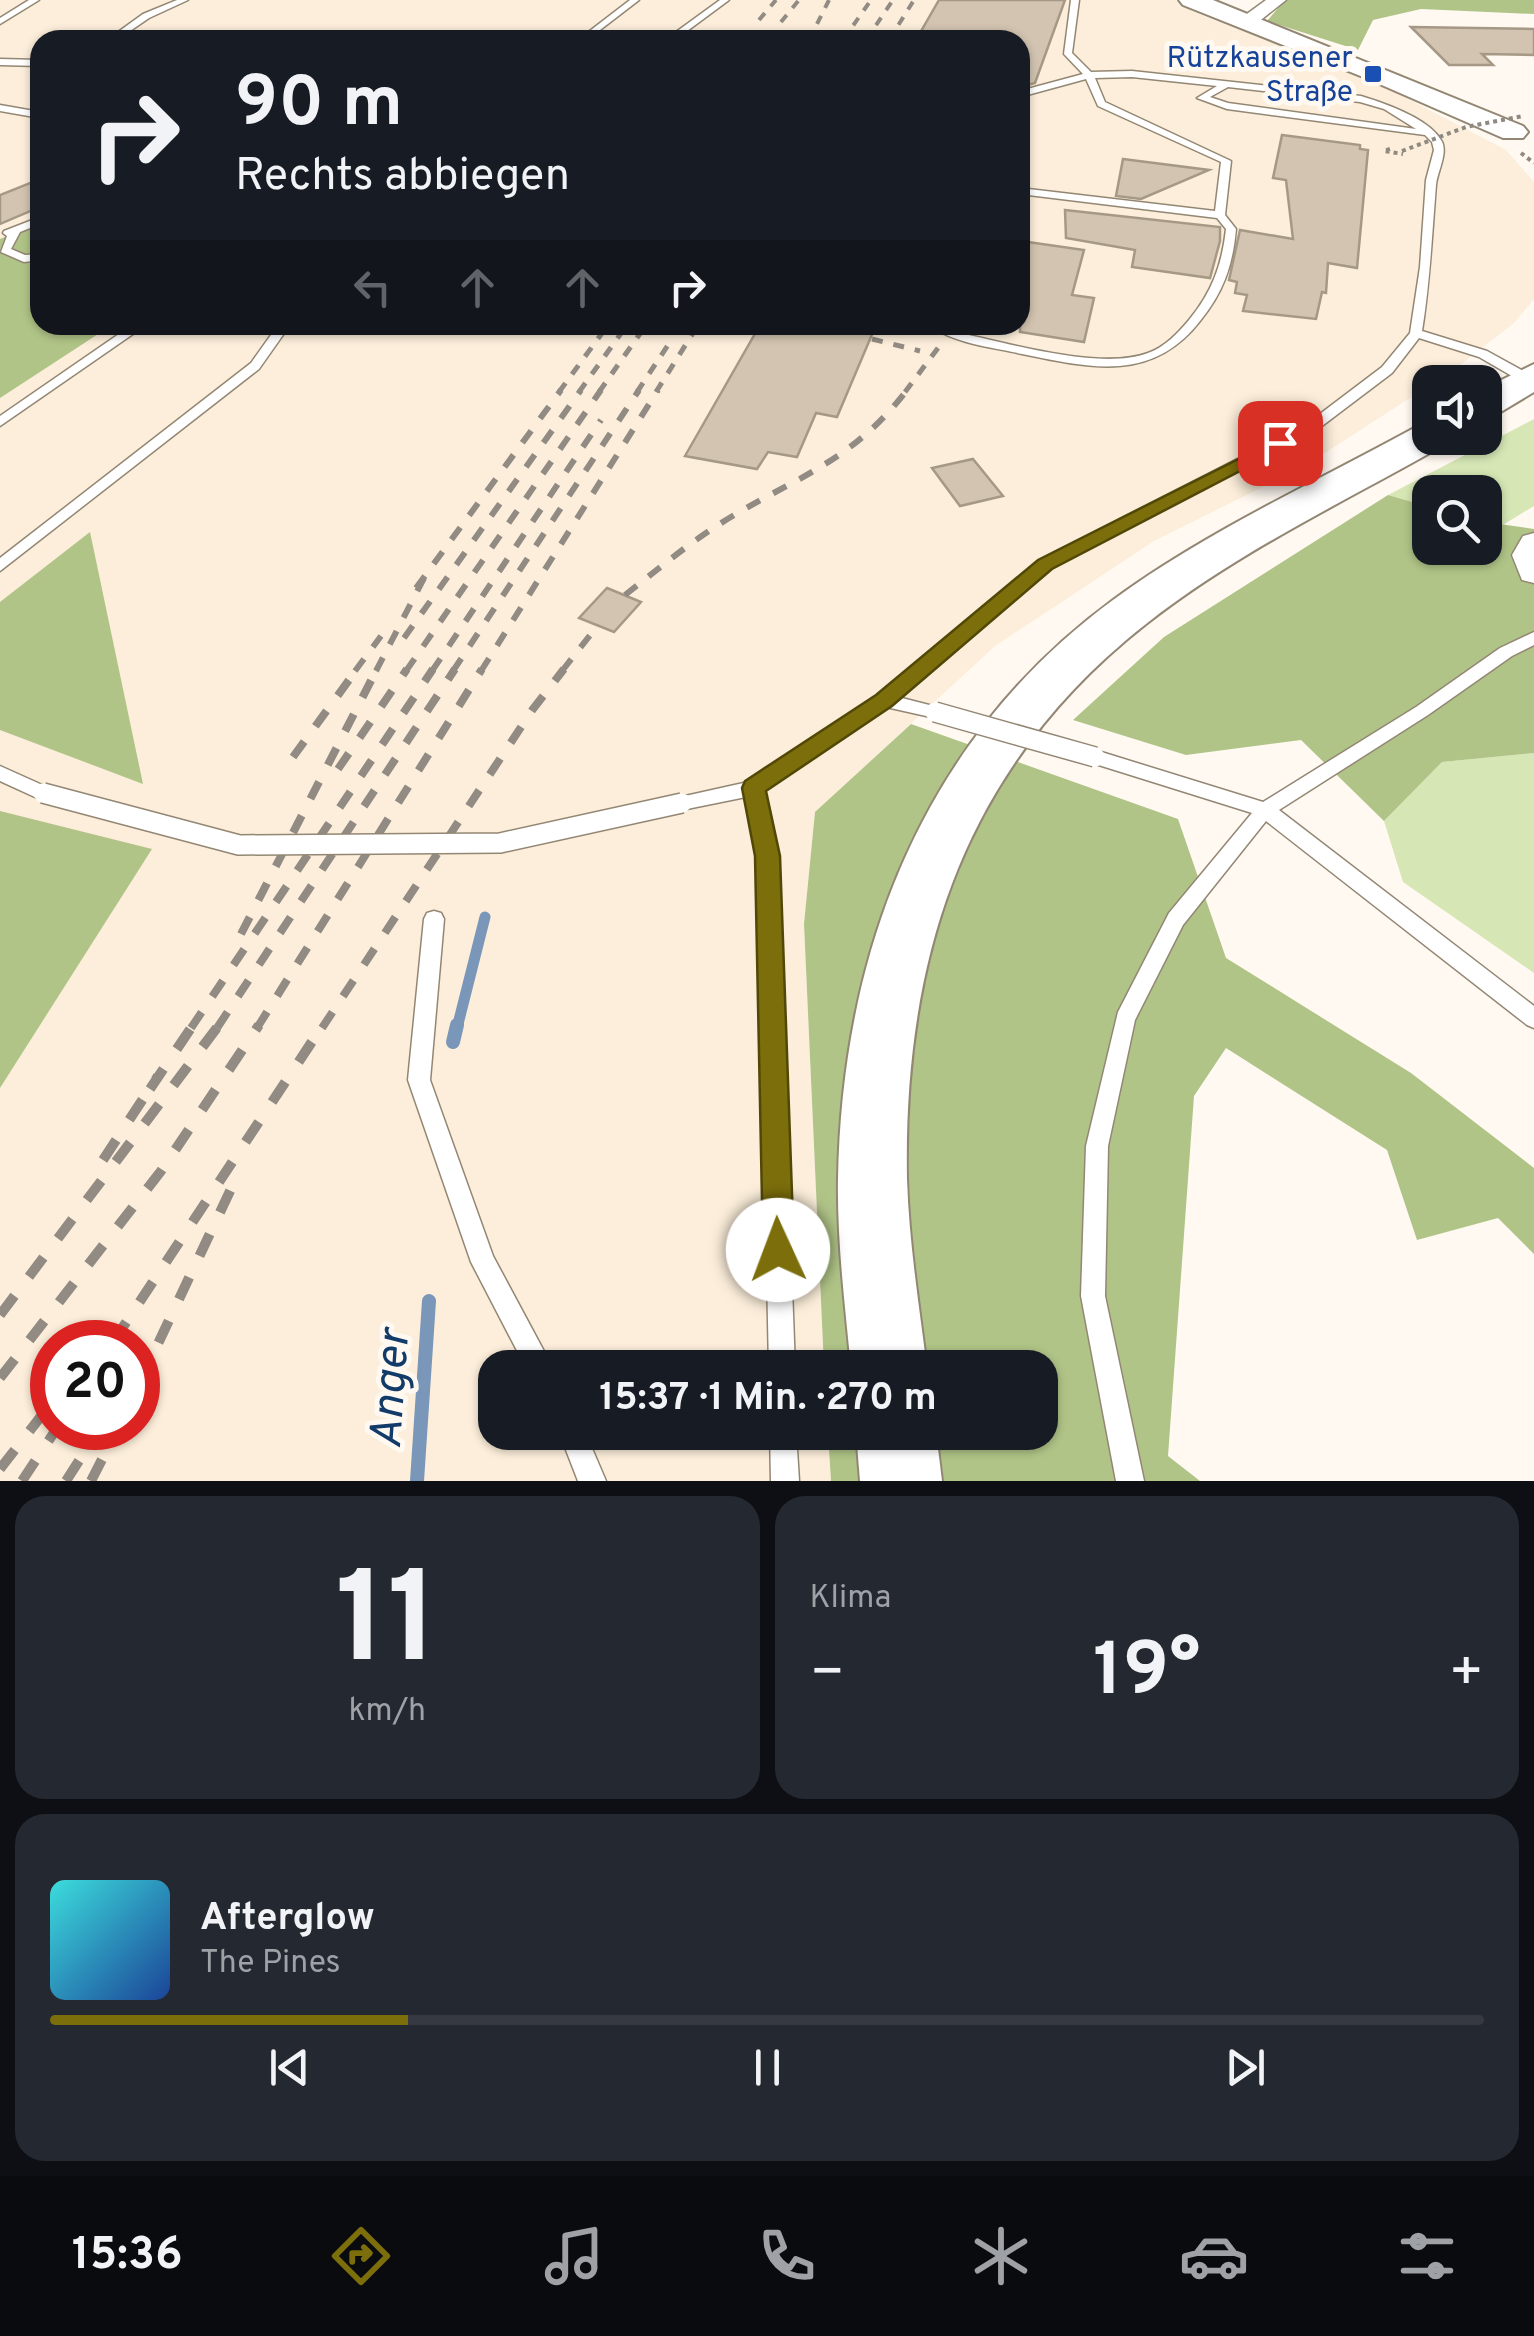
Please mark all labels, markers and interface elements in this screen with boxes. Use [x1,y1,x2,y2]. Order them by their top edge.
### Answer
place label: Rützkausener Straße [1166,41,1353,112]
text: 90 m [235,62,403,151]
marker: Rützkausener Straße [1362,63,1384,85]
icon: right [70,70,200,200]
text: Rechts abbiegen [235,149,570,206]
icon: left [345,260,400,315]
icon: ahead [450,260,505,315]
icon: ahead [555,260,610,315]
icon: right [660,260,715,315]
map controls [1412,365,1502,565]
button: sound [1412,365,1502,455]
pin [1238,401,1323,486]
icon: arrive [1253,416,1308,471]
button: search [1412,475,1502,565]
position arrow [726,1198,830,1302]
speed limit sign: 20 [30,1320,160,1450]
water label: Anger [360,1324,425,1451]
text: 15:37 · 1 Min. · 270 m [599,1375,937,1424]
text: 11 [335,1544,439,1709]
text: Klima [810,1579,891,1619]
text: 19° [1093,1627,1200,1722]
text: − [810,1640,845,1710]
text: + [1449,1640,1484,1710]
text: km/h [348,1692,426,1732]
text: Afterglow [200,1895,375,1944]
text: The Pines [200,1944,341,1984]
icon: previous [262,2040,317,2095]
icon: pause [740,2040,795,2095]
icon: next [1218,2040,1273,2095]
icon: directions [326,2221,396,2291]
icon: music [539,2221,609,2291]
icon: phone [752,2221,822,2291]
icon: climate [966,2221,1036,2291]
icon: car [1179,2221,1249,2291]
icon: filters [1392,2221,1462,2291]
text: 15:36 [72,2228,183,2285]

